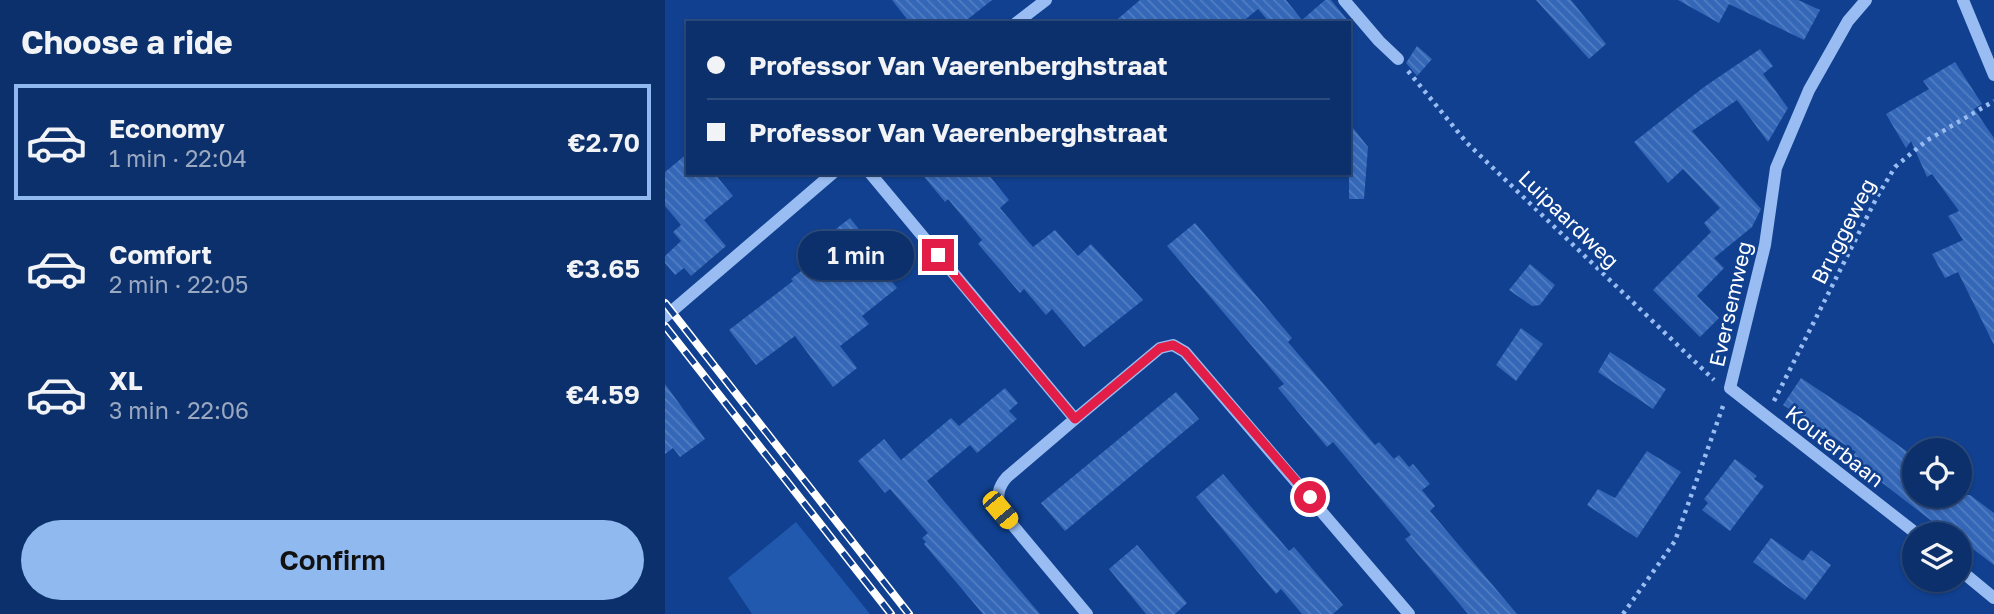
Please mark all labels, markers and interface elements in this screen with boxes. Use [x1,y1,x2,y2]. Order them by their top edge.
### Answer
text: Choose a ride [21,23,233,61]
text: Professor Van Vaerenberghstraat [749,50,1168,81]
icon: car [25,111,88,174]
text: Economy [109,113,225,144]
text: Professor Van Vaerenberghstraat [749,117,1168,148]
text: €2.70 [568,127,640,158]
text: 1 min · 22:04 [109,144,247,172]
street label: Luipaardweg [1513,165,1625,273]
street label: Bruggeweg [1805,174,1881,288]
callout: 1 min [798,230,913,280]
icon: car [25,237,88,300]
text: Comfort [109,239,212,270]
route end [922,239,954,271]
street label: Eversemweg [1703,239,1757,369]
text: 1 min [827,241,885,269]
text: €3.65 [567,253,640,284]
text: 2 min · 22:05 [109,270,248,298]
icon: car [25,363,88,426]
text: XL [109,365,143,396]
text: €4.59 [566,379,640,410]
text: 3 min · 22:06 [109,396,249,424]
street label: Kouterbaan [1781,400,1889,492]
map controls [1902,438,1972,592]
button: locate [1902,438,1972,508]
route start [1294,481,1326,513]
car [979,487,1022,533]
button: Confirm [21,520,644,600]
button: layers [1902,522,1972,592]

